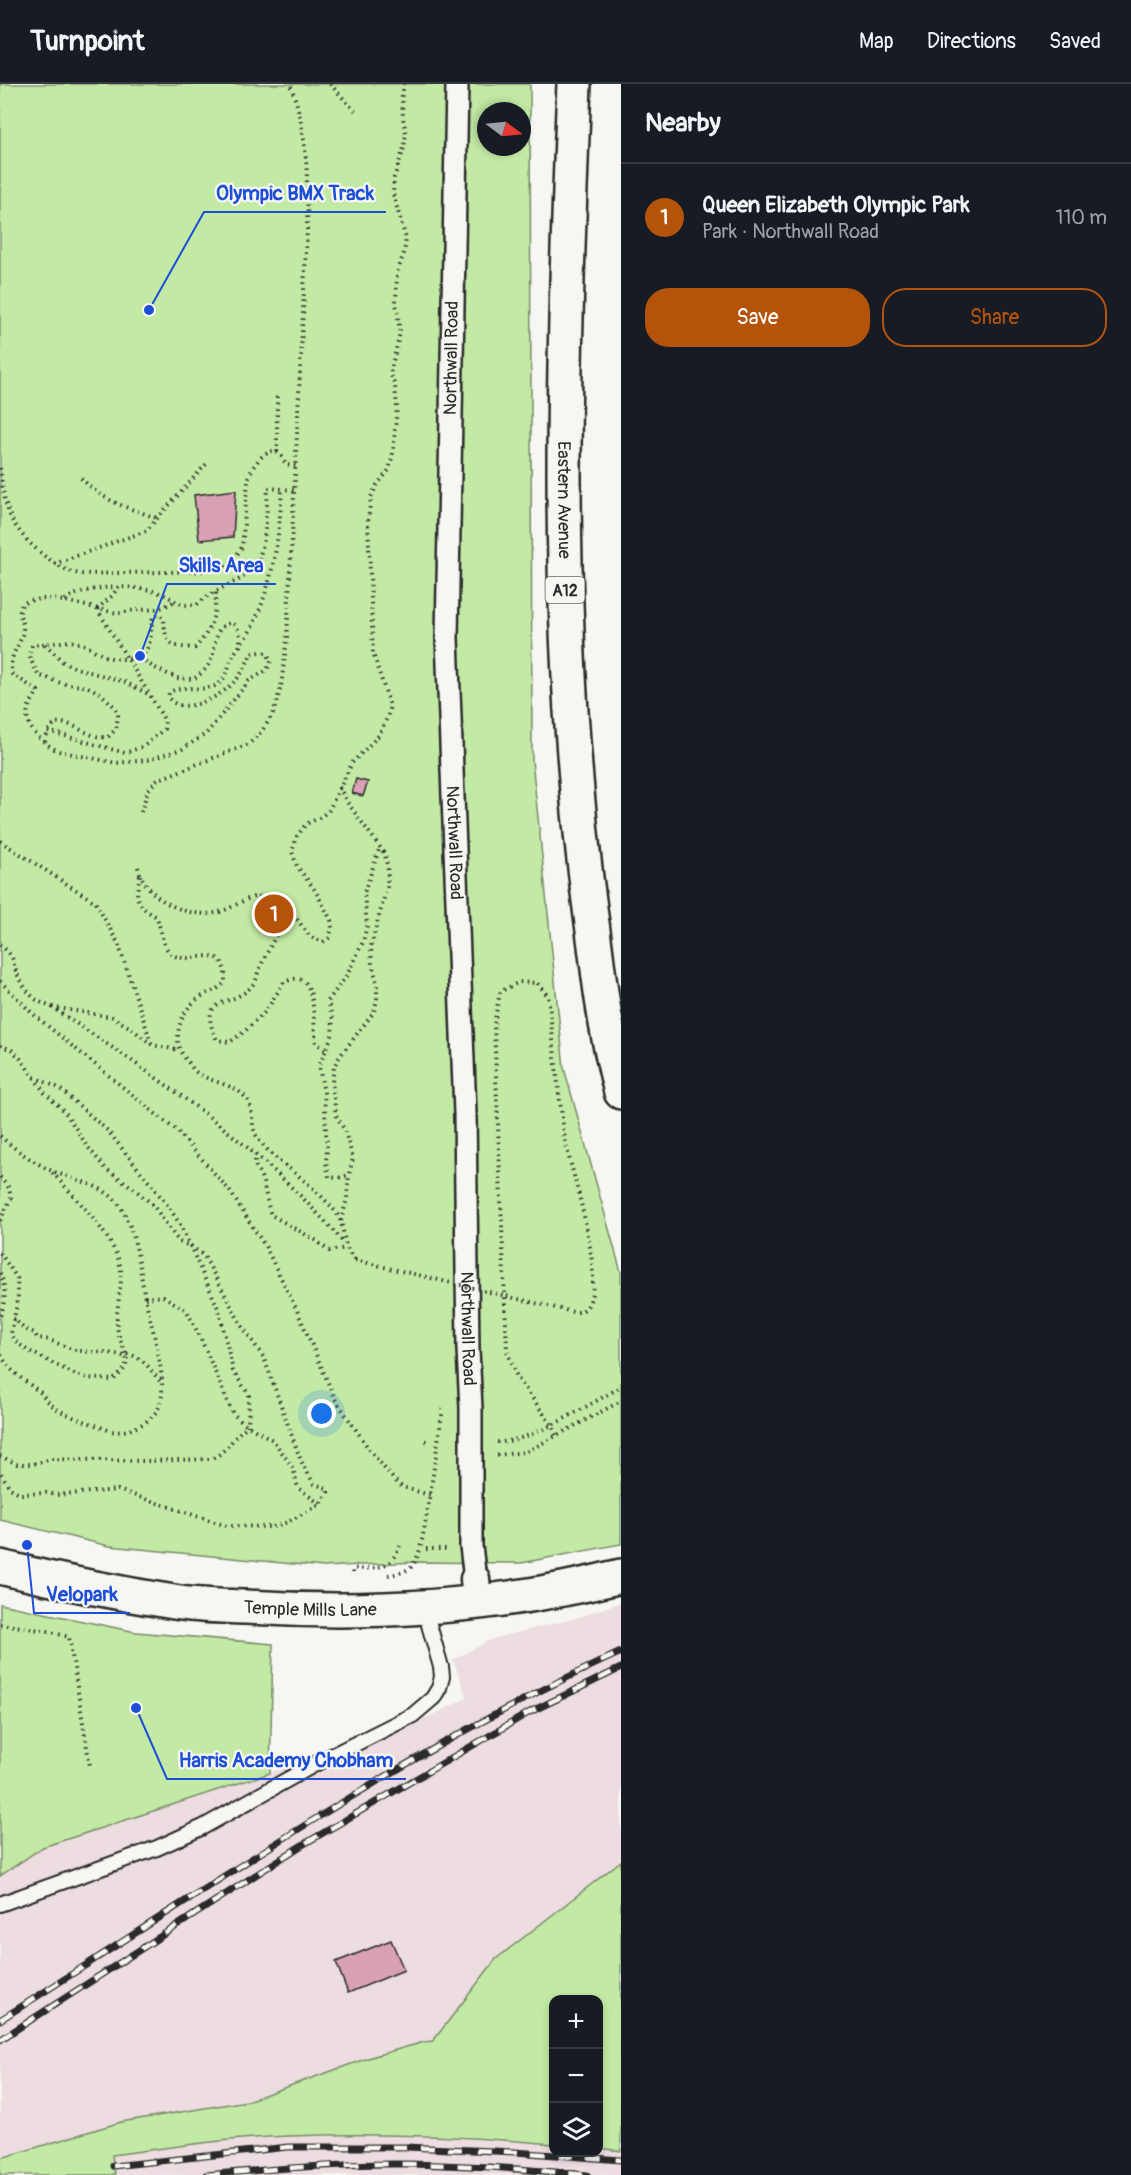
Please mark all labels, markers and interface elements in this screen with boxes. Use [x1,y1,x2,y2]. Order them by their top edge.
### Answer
text: Turnpoint [30,24,144,59]
text: Map [859,28,894,55]
text: Directions [927,28,1016,55]
text: Saved [1049,28,1101,55]
north arrow [477,102,531,156]
text: Nearby [645,107,721,139]
callout: Olympic BMX Track [204,174,386,212]
text: Olympic BMX Track [216,181,375,206]
text: Queen Elizabeth Olympic Park [702,191,970,219]
text: 1 [661,205,668,230]
text: 110 m [1056,205,1107,230]
text: Park · Northwall Road [702,219,879,244]
button: Save [645,288,870,347]
button: Share [882,288,1107,347]
street label: Northwall Road [439,301,464,415]
street label: Eastern Avenue [552,441,576,559]
callout: Skills Area [167,546,276,584]
text: Skills Area [178,553,264,578]
road number: A12 [546,577,584,603]
street label: Northwall Road [441,785,468,900]
pin: 1 [254,892,294,936]
street label: Northwall Road [455,1271,481,1386]
your location [307,1399,336,1428]
callout: Velopark [34,1575,130,1613]
text: Velopark [46,1582,119,1607]
street label: Temple Mills Lane [243,1596,377,1622]
callout: Harris Academy Chobham [167,1741,406,1779]
text: Harris Academy Chobham [179,1748,394,1773]
map controls [549,1995,603,2157]
button: + [549,1995,603,2049]
button: − [549,2049,603,2103]
button: layers [549,2103,603,2157]

